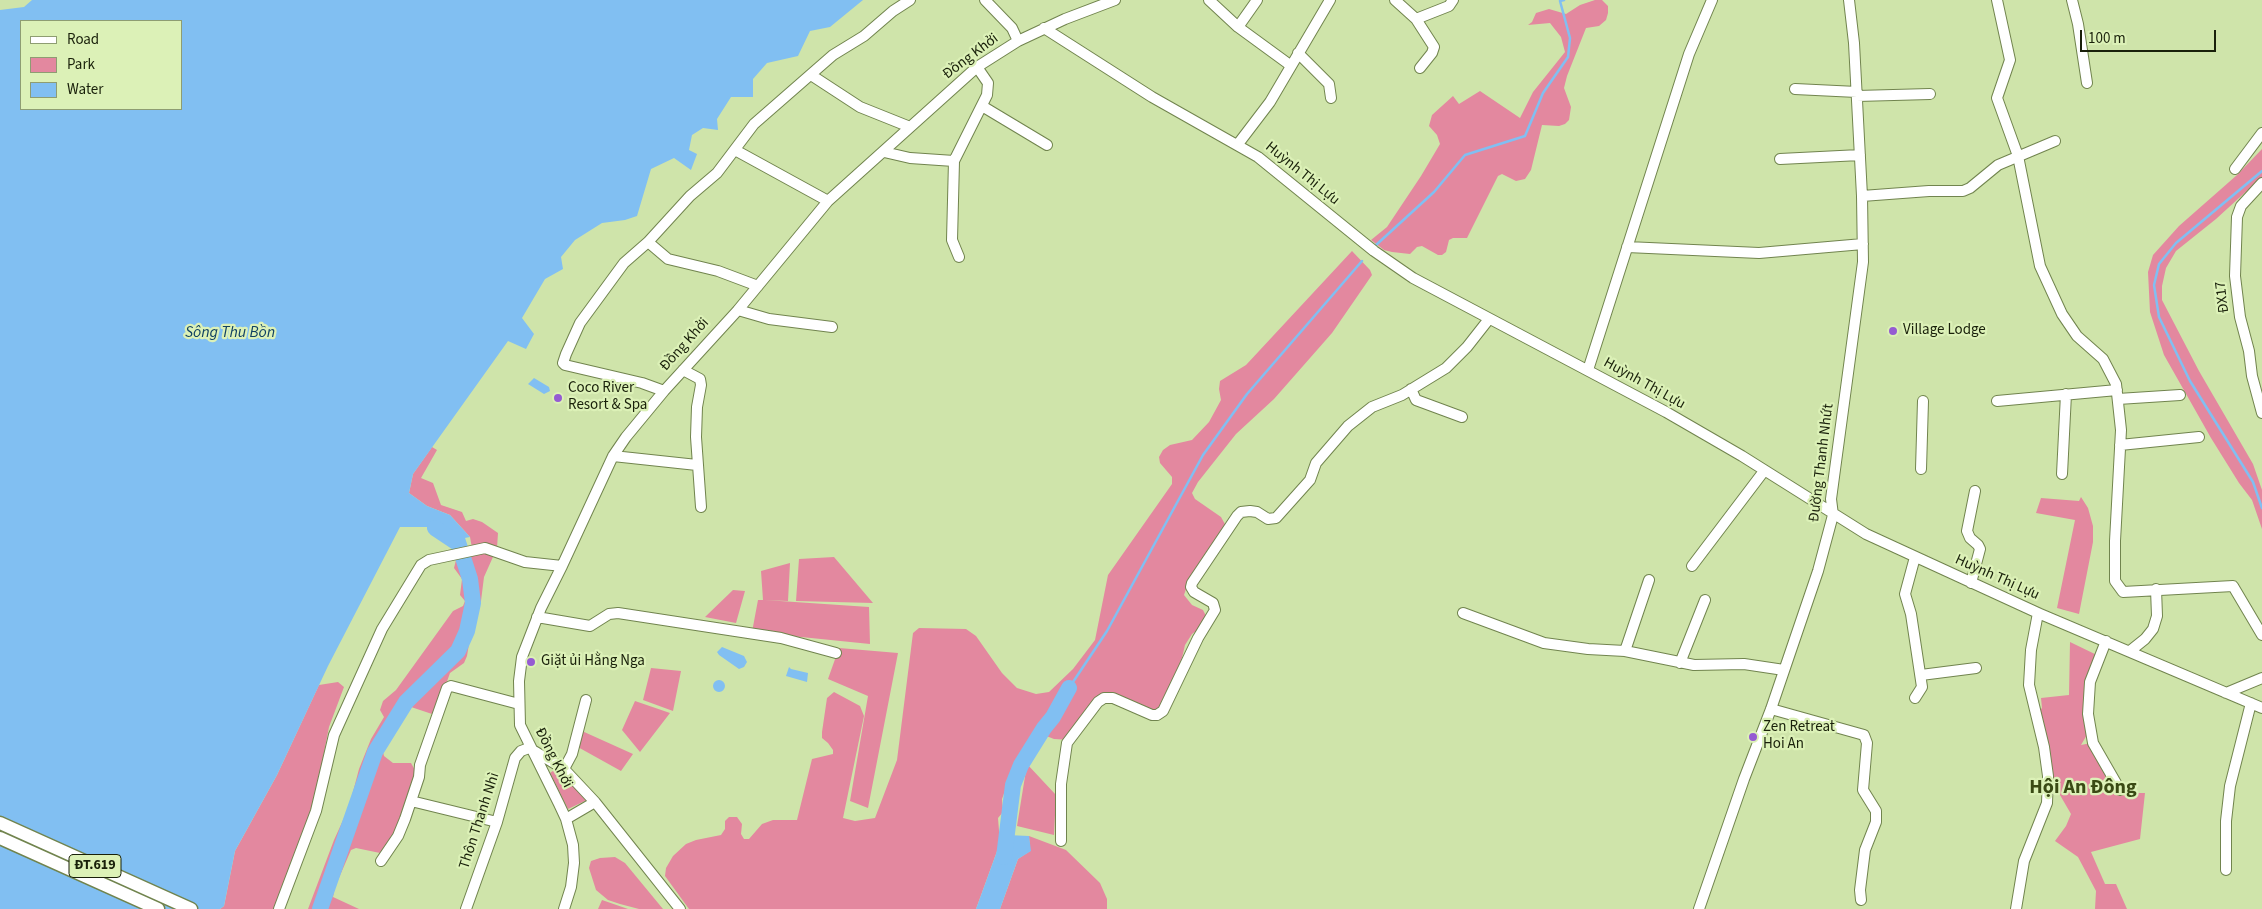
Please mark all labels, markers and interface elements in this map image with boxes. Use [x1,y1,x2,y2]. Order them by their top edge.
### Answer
legend [20,20,182,110]
scale bar [2082,20,2218,52]
text: 100 m [2088,28,2126,49]
text: Road [67,29,99,50]
street label: Đồng Khởi [940,30,1002,84]
text: Park [67,54,95,75]
text: Water [67,79,103,100]
street label: Huỳnh Thị Lựu [1261,138,1343,210]
street label: ĐX17 [2212,280,2234,314]
street label: Đồng Khởi [657,315,713,375]
place label: Village Lodge [1903,322,1986,340]
water label: Sông Thu Bồn [185,323,275,343]
marker: Village Lodge [1887,325,1899,337]
street label: Huỳnh Thị Lựu [1600,354,1688,414]
place label: Coco River Resort & Spa [568,380,647,415]
marker: Coco River Resort & Spa [552,392,564,404]
street label: Đường Thanh Nhứt [1806,403,1838,523]
street label: Huỳnh Thị Lựu [1952,551,2042,605]
place label: Giặt ủi Hằng Nga [541,653,645,671]
marker: Giặt ủi Hằng Nga [525,656,537,668]
place label: Zen Retreat Hoi An [1763,719,1835,754]
street label: Đồng Khởi [530,725,576,791]
marker: Zen Retreat Hoi An [1747,731,1759,743]
street label: Thôn Thanh Nhì [456,771,504,871]
district label: Hội An Đông [2029,777,2137,801]
road number: ĐT.619 [69,854,121,878]

